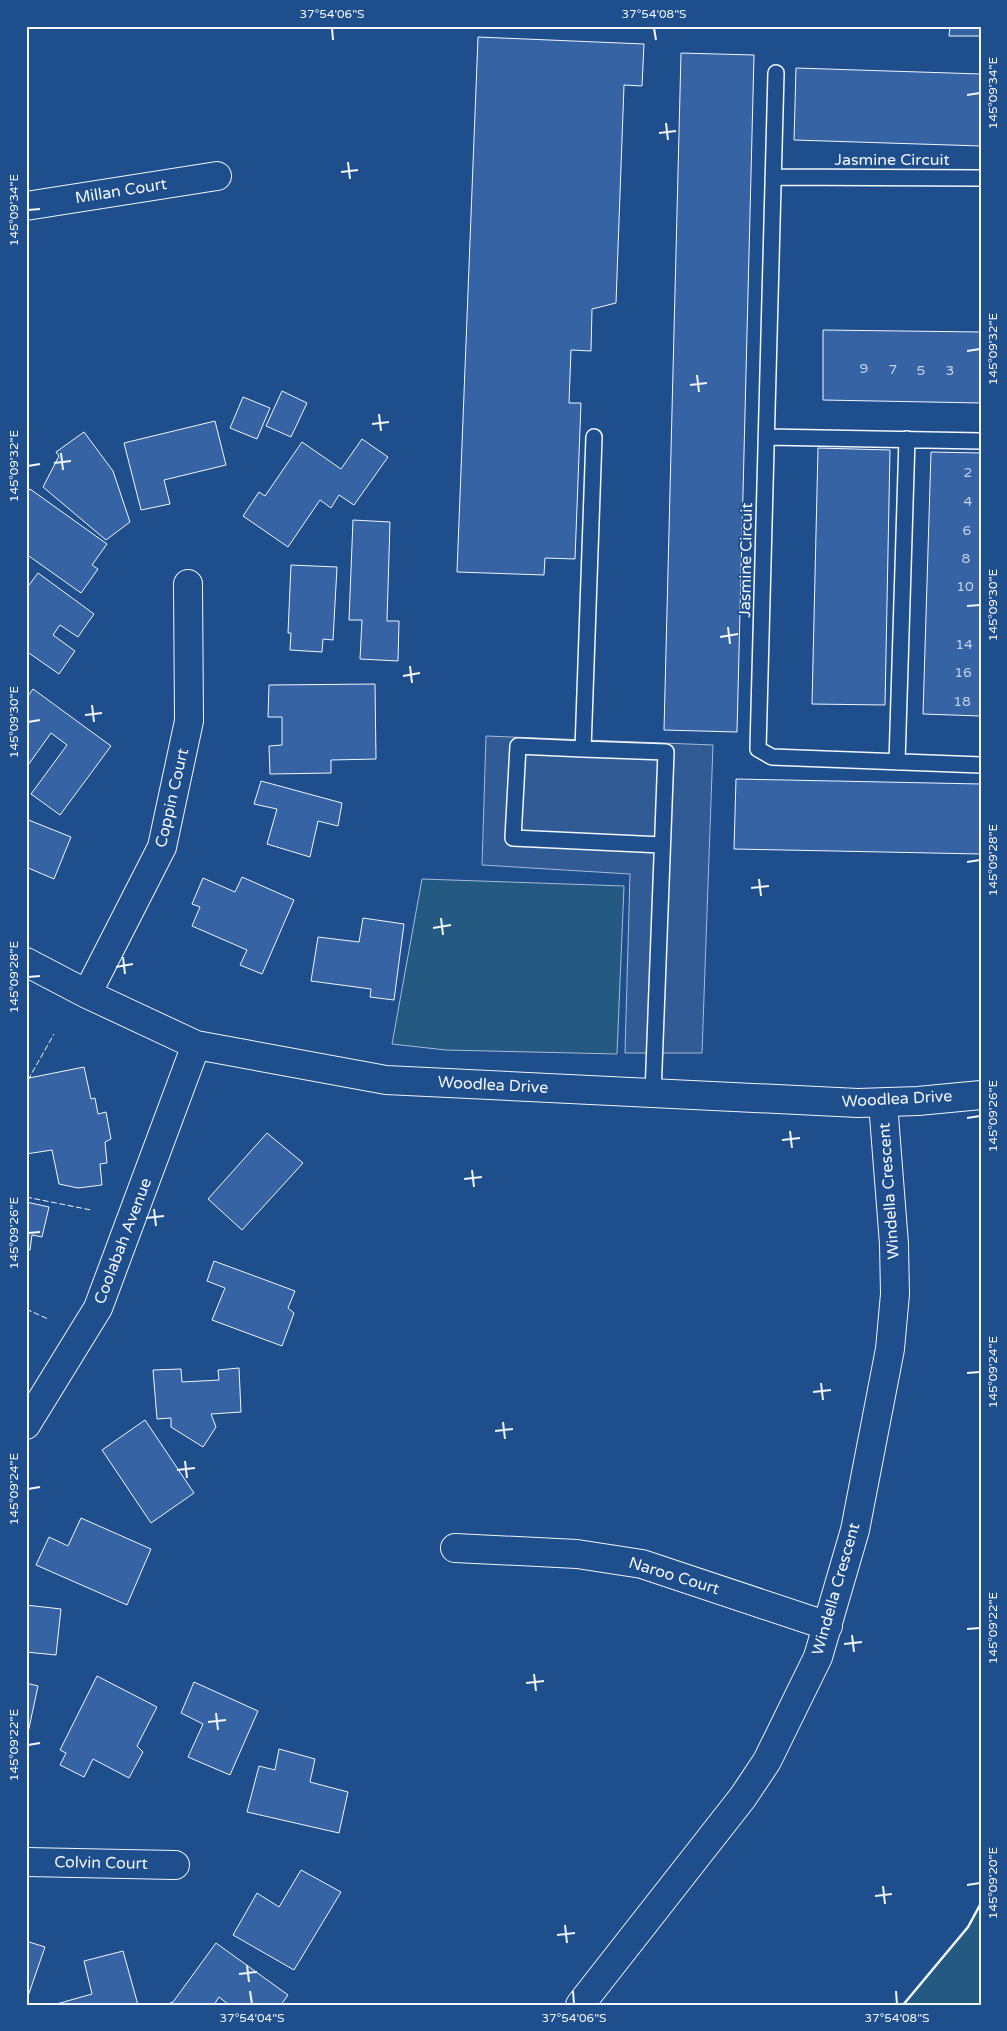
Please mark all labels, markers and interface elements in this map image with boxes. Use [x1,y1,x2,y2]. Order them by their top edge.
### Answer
text: 37°54'06"S [300,7,364,21]
text: 37°54'08"S [622,7,686,21]
text: 145°09'34"E [986,57,1000,129]
street label: Jasmine Circuit [834,150,950,170]
text: 145°09'34"E [7,174,21,246]
street label: Millan Court [74,174,168,208]
text: 145°09'32"E [986,313,1000,385]
house number: 9 [860,360,868,377]
house number: 7 [889,361,897,378]
house number: 5 [917,362,925,379]
house number: 3 [946,362,954,379]
text: 145°09'32"E [7,430,21,502]
house number: 2 [964,464,972,481]
house number: 4 [964,493,973,510]
street label: Jasmine Circuit [735,502,757,618]
house number: 6 [963,522,972,539]
house number: 8 [962,550,971,567]
text: 145°09'30"E [986,569,1000,641]
house number: 10 [956,578,974,595]
house number: 14 [955,636,973,653]
house number: 16 [954,664,972,681]
text: 145°09'30"E [7,686,21,758]
house number: 18 [953,693,971,710]
street label: Coppin Court [151,746,193,850]
text: 145°09'28"E [986,824,1000,896]
text: 145°09'28"E [7,941,21,1013]
street label: Woodlea Drive [437,1072,549,1098]
text: 145°09'26"E [986,1080,1000,1152]
street label: Woodlea Drive [841,1086,953,1112]
street label: Windella Crescent [874,1122,904,1260]
street label: Coolabah Avenue [90,1175,156,1307]
text: 145°09'26"E [7,1197,21,1269]
text: 145°09'24"E [986,1336,1000,1408]
text: 145°09'24"E [7,1453,21,1525]
street label: Windella Crescent [808,1520,864,1658]
street label: Naroo Court [626,1553,722,1599]
text: 145°09'22"E [986,1592,1000,1664]
text: 145°09'22"E [7,1709,21,1781]
text: 145°09'20"E [986,1847,1000,1919]
street label: Colvin Court [54,1852,148,1874]
text: 37°54'04"S [220,2011,284,2025]
text: 37°54'06"S [542,2011,606,2025]
text: 37°54'08"S [865,2011,929,2025]

